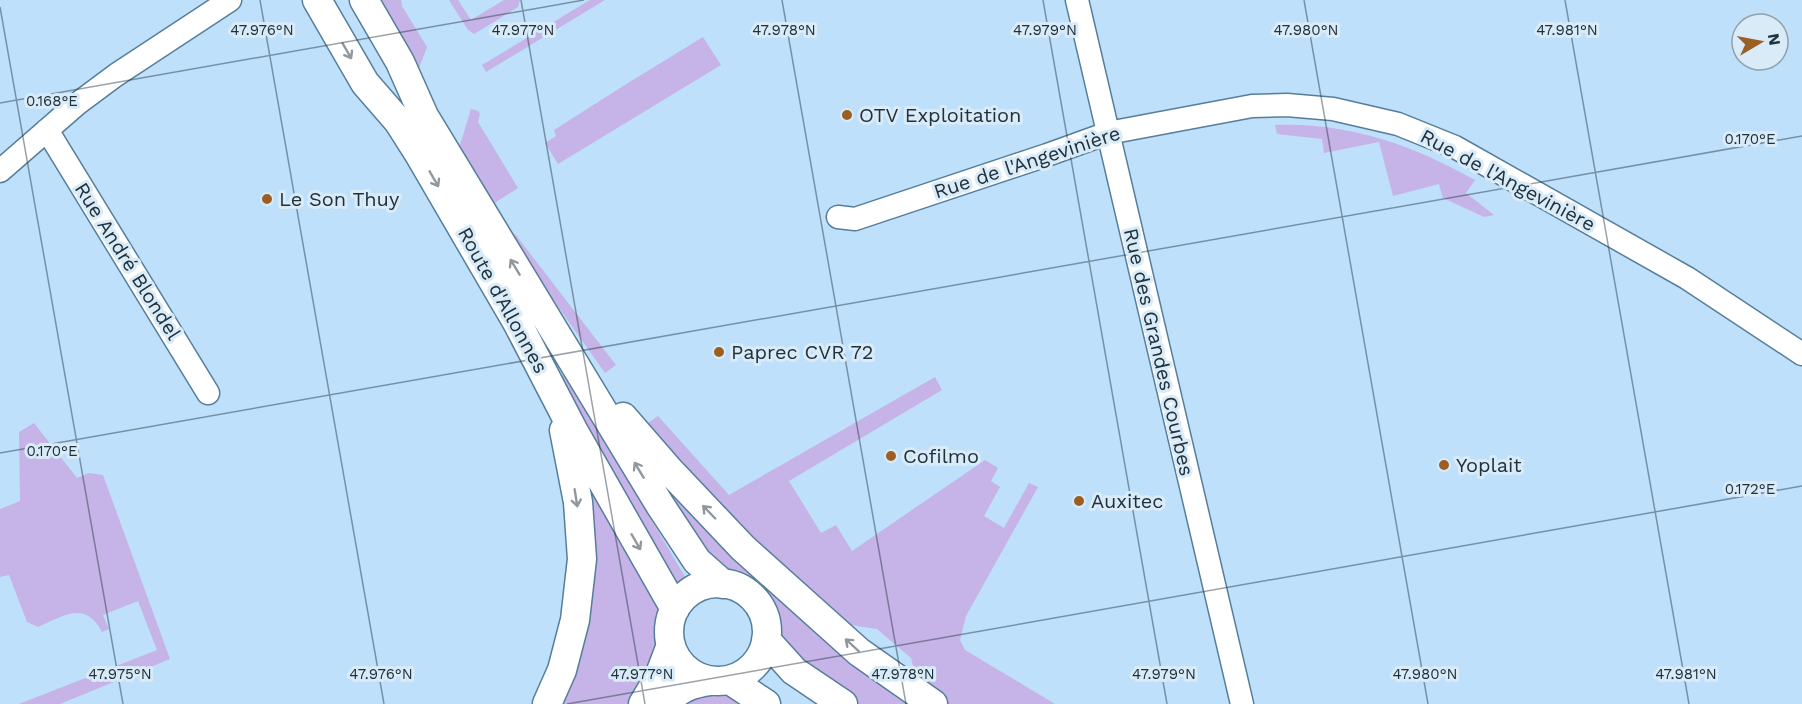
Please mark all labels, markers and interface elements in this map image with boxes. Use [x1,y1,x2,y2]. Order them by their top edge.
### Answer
north arrow [1730,12,1790,72]
text: 47.976°N [230,21,294,39]
text: 47.977°N [491,21,555,39]
text: 47.978°N [752,21,816,39]
text: 47.979°N [1013,21,1077,39]
text: 47.980°N [1273,21,1339,39]
text: 47.981°N [1536,21,1598,39]
text: N [1764,32,1785,47]
one-way arrow [341,42,353,59]
text: 0.168°E [26,92,78,110]
place label: OTV Exploitation [859,103,1021,127]
marker: OTV Exploitation [840,108,854,122]
street label: Rue de l'Angevinière [931,120,1123,204]
street label: Rue de l'Angevinière [1416,124,1600,236]
text: 0.170°E [1725,130,1775,148]
one-way arrow [429,170,441,187]
street label: Rue André Blondel [70,178,186,344]
place label: Le Son Thuy [279,187,400,211]
marker: Le Son Thuy [260,192,274,206]
street label: Route d'Allonnes [453,223,553,377]
street label: Rue des Grandes Courbes [1119,226,1199,478]
one-way arrow [509,259,521,276]
place label: Paprec CVR 72 [731,340,873,364]
marker: Paprec CVR 72 [712,345,726,359]
text: 0.170°E [27,442,77,460]
place label: Cofilmo [903,444,979,468]
marker: Cofilmo [884,449,898,463]
place label: Yoplait [1456,453,1522,477]
marker: Yoplait [1437,458,1451,472]
one-way arrow [632,462,644,479]
text: 0.172°E [1725,480,1775,498]
one-way arrow [571,487,582,507]
place label: Auxitec [1091,489,1163,513]
marker: Auxitec [1072,494,1086,508]
one-way arrow [702,505,717,520]
one-way arrow [631,533,643,550]
one-way arrow [845,638,860,652]
text: 47.975°N [88,665,152,683]
text: 47.976°N [349,665,413,683]
text: 47.977°N [610,665,674,683]
text: 47.978°N [871,665,935,683]
text: 47.979°N [1132,665,1196,683]
text: 47.980°N [1392,665,1458,683]
text: 47.981°N [1655,665,1717,683]

